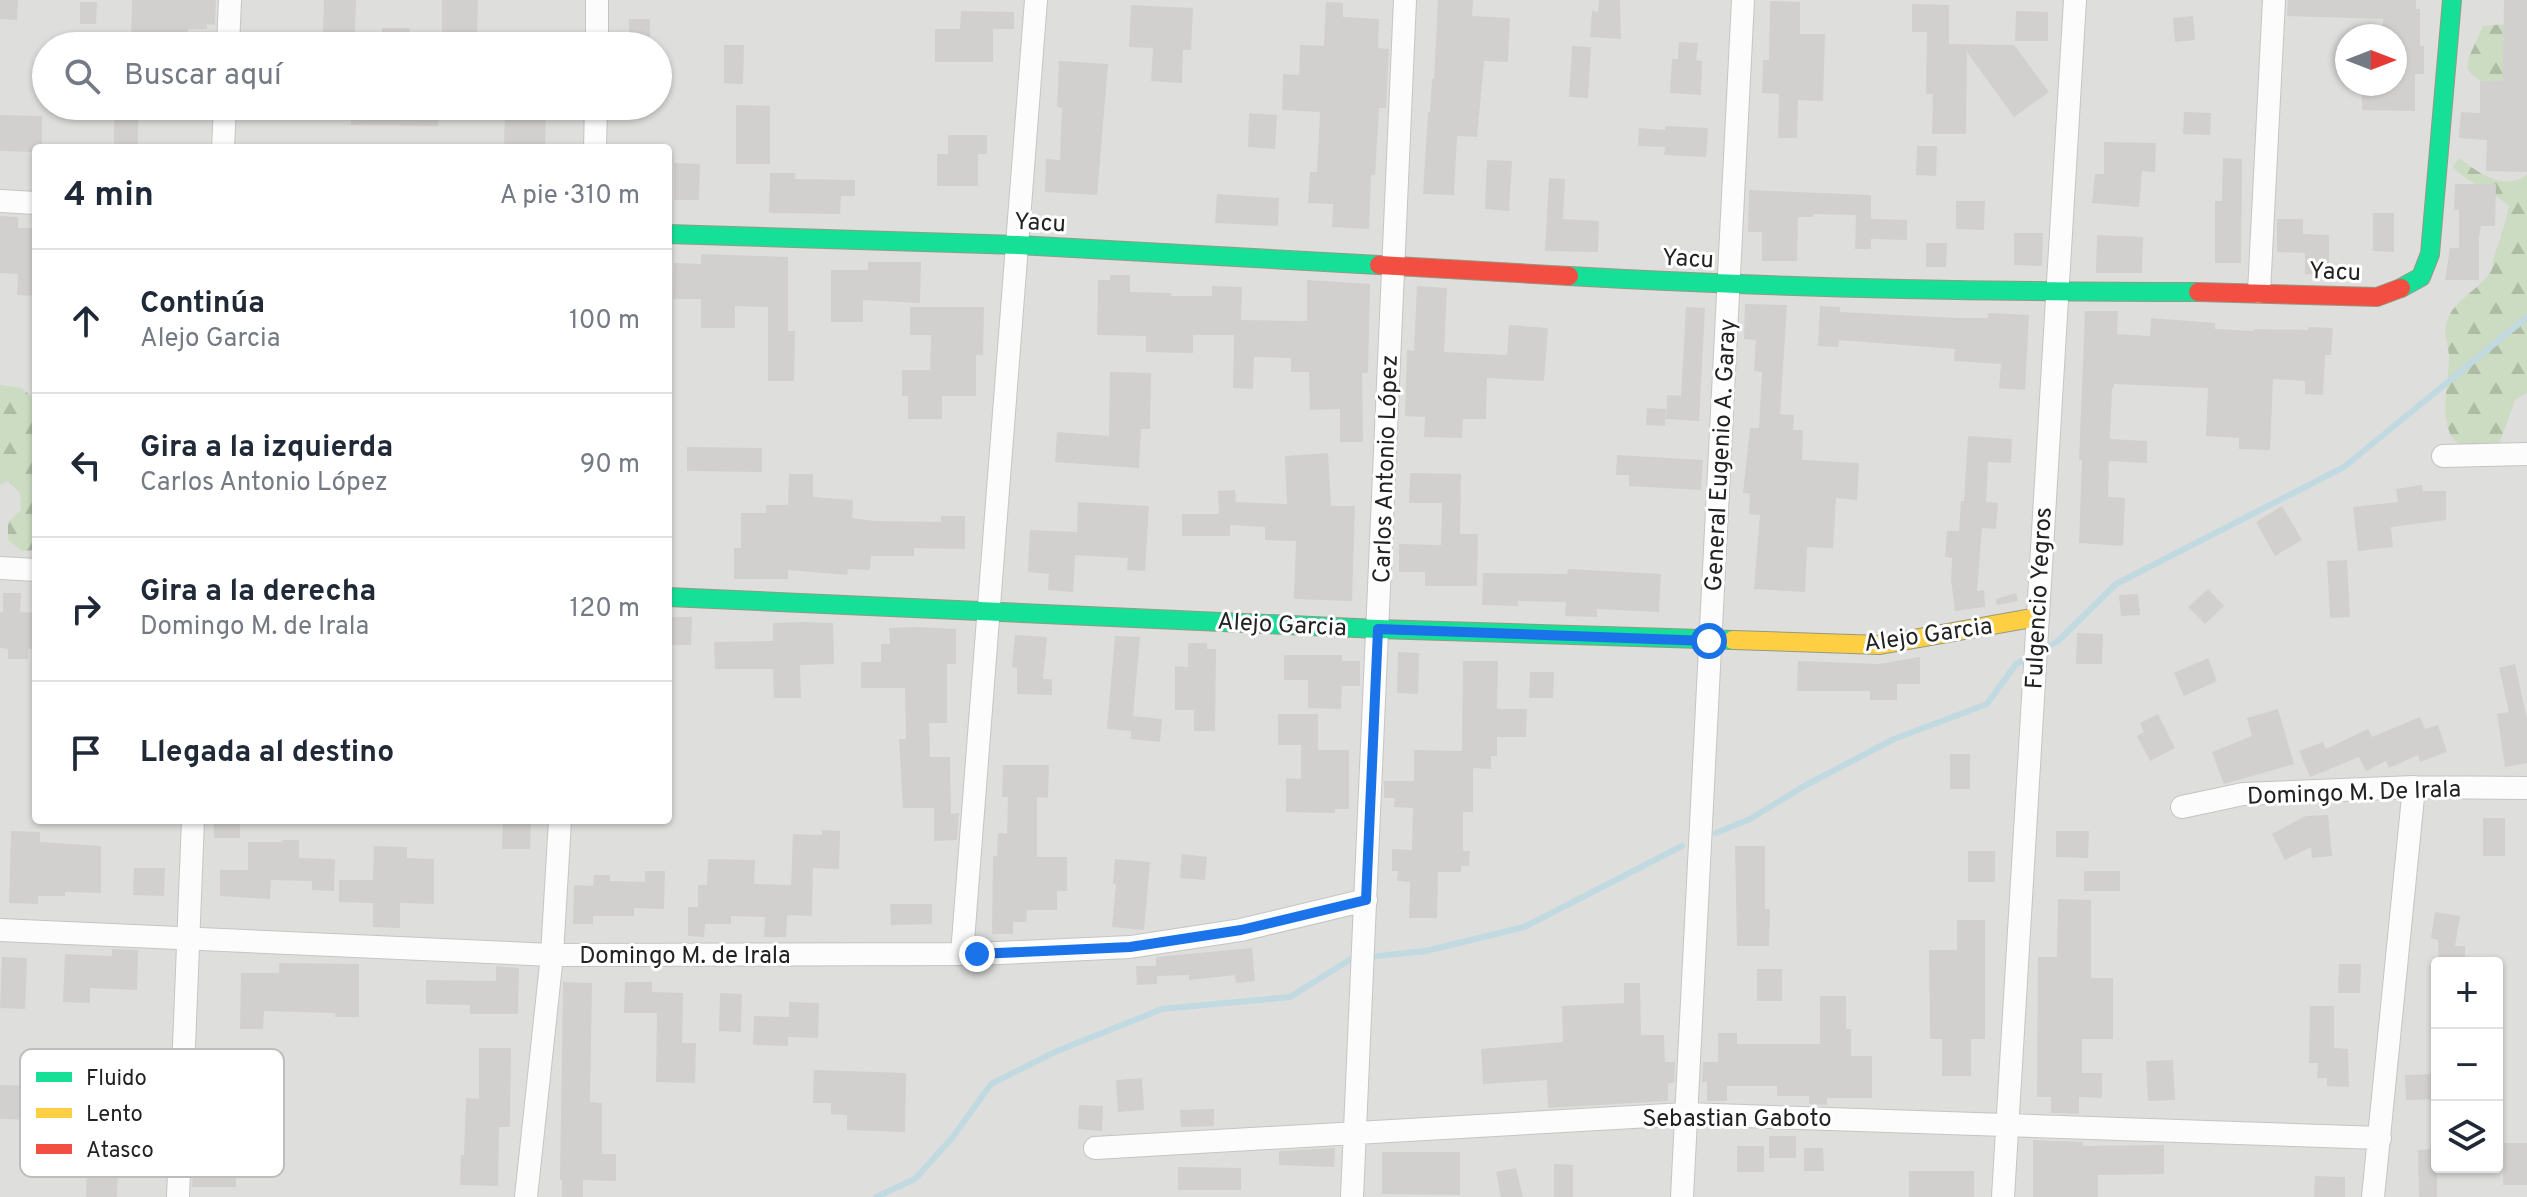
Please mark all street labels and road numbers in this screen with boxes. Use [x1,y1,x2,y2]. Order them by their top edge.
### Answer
street label: Yacu [1013,208,1067,240]
street label: Yacu [1661,244,1715,276]
street label: Yacu [2308,257,2361,289]
street label: General Eugenio A. Garay [1700,318,1744,592]
street label: Carlos Antonio López [1368,354,1406,584]
street label: Fulgencio Yegros [2020,506,2060,690]
street label: Alejo Garcia [1216,608,1347,644]
street label: Alejo Garcia [1862,612,1995,660]
street label: Domingo M. De Irala [2247,775,2462,813]
street label: Domingo M. de Irala [579,942,791,972]
street label: Sebastian Gaboto [1642,1105,1832,1135]

